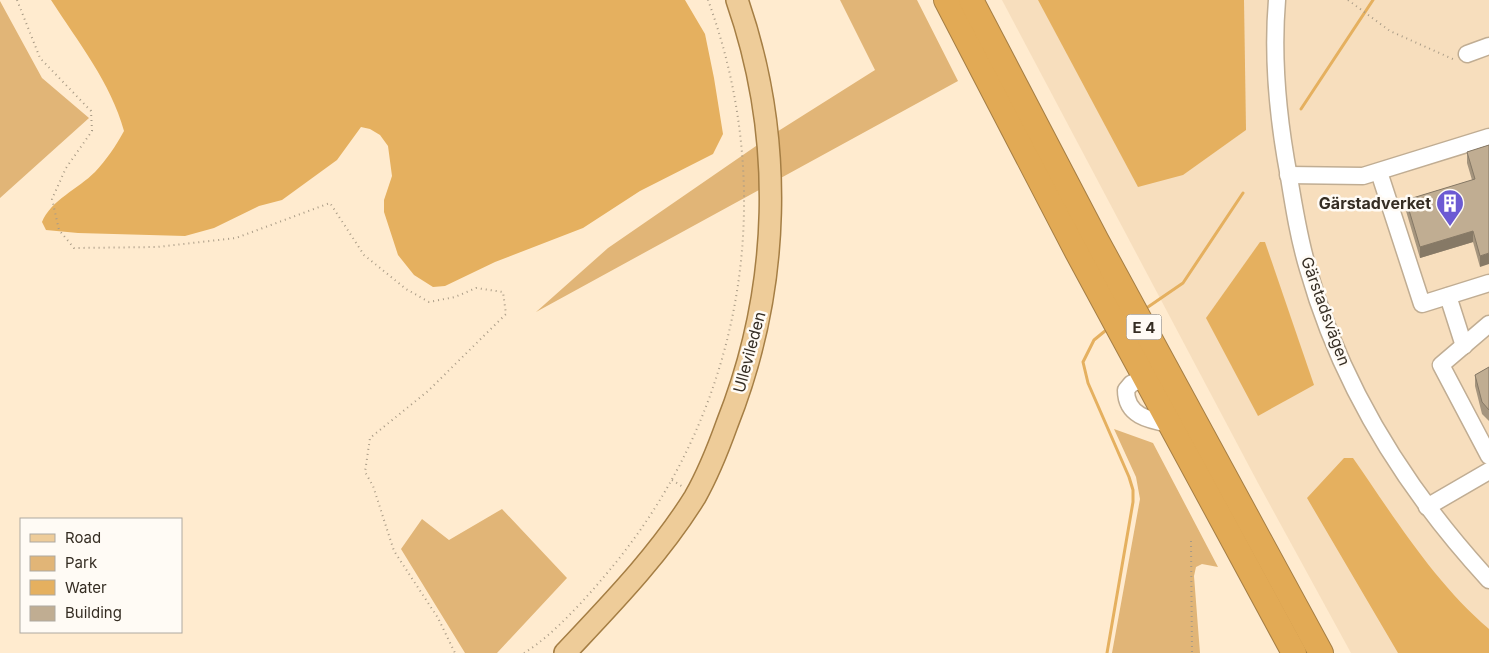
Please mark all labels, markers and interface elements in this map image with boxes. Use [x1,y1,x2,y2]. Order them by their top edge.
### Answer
building icon: Gärstadverket [1435,188,1465,227]
place label: Gärstadverket [1319,193,1431,213]
street label: Gärstadsvägen [1297,254,1355,368]
street label: Ullevileden [729,309,769,395]
road number: E 4 [1126,314,1162,340]
legend [20,518,182,633]
text: Road [65,528,101,547]
text: Park [65,553,98,572]
text: Water [65,578,107,597]
text: Building [65,603,122,622]

